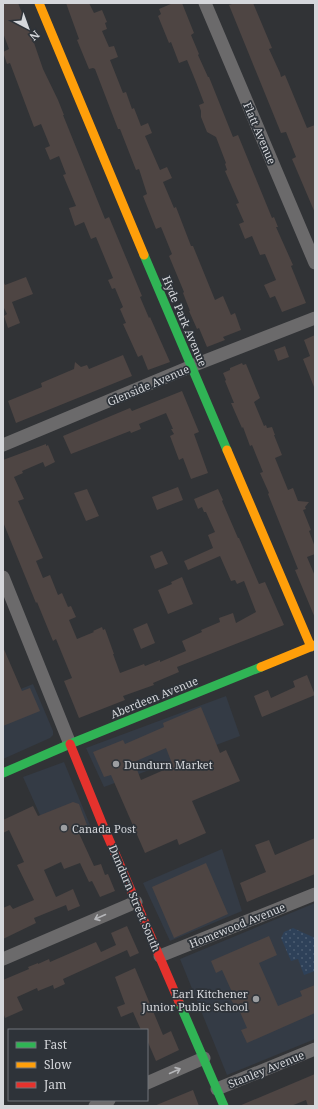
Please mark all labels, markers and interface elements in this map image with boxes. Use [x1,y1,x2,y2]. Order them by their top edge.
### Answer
north arrow [8,8,48,48]
text: N [26,27,43,45]
street label: Flatt Avenue [240,100,280,166]
street label: Hyde Park Avenue [159,273,211,369]
street label: Glenside Avenue [105,361,191,409]
street label: Aberdeen Avenue [108,673,200,721]
place label: Dundurn Market [124,757,213,772]
marker: Dundurn Market [111,759,121,769]
place label: Canada Post [72,821,136,836]
marker: Canada Post [59,823,69,833]
street label: Dundurn Street South [106,842,164,954]
street label: Homewood Avenue [187,899,287,951]
one-way arrow [95,914,107,921]
place label: Earl Kitchener Junior Public School [141,986,249,1014]
marker: Earl Kitchener Junior Public School [251,994,261,1004]
legend [8,1029,148,1101]
text: Fast [44,1036,67,1053]
street label: Stanley Avenue [226,1047,306,1091]
text: Slow [44,1056,72,1073]
one-way arrow [169,1067,181,1074]
text: Jam [43,1076,66,1093]

